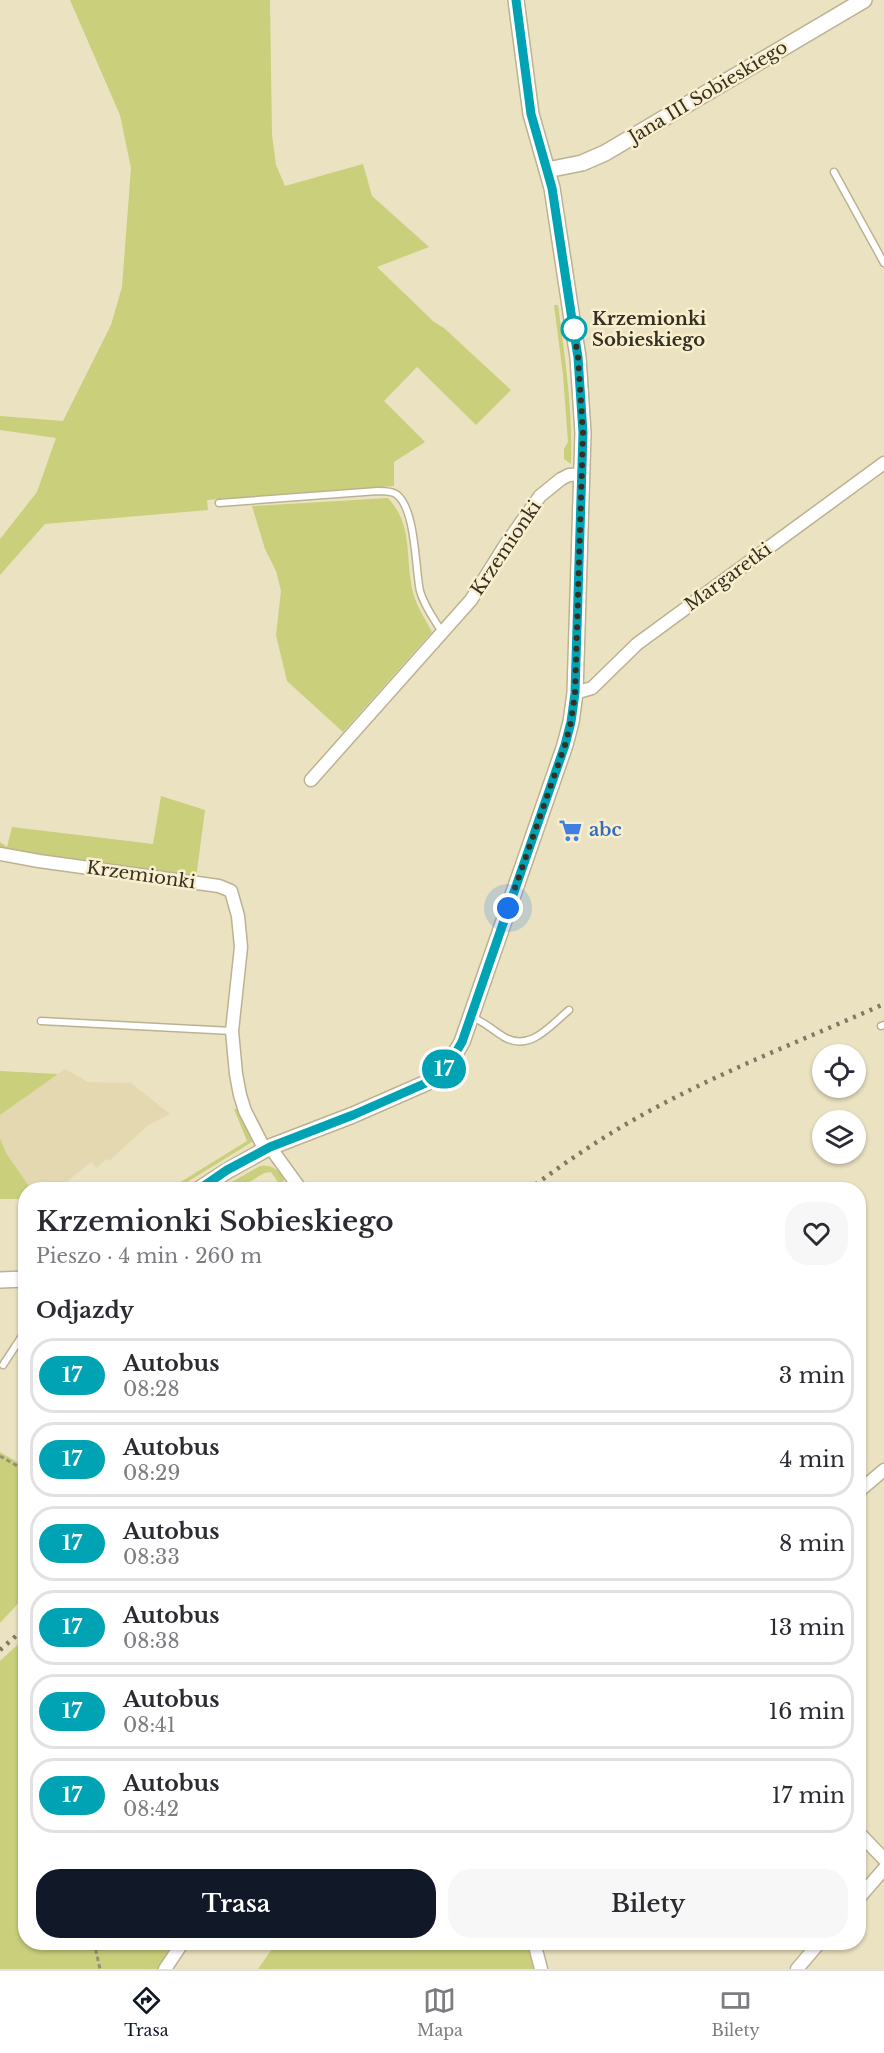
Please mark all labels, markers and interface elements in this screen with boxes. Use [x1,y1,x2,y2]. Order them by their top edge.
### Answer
street label: Jana III Sobieskiego [623,36,791,149]
place label: Krzemionki Sobieskiego [592,308,707,351]
marker: Krzemionki Sobieskiego [561,316,587,342]
street label: Krzemionki [466,496,546,600]
street label: Margaretki [680,538,776,616]
supermarket icon: abc [558,817,584,843]
place label: abc [589,819,622,841]
street label: Krzemionki [85,856,197,894]
your location [493,893,523,923]
map controls [812,1044,866,1164]
button: locate [812,1044,866,1098]
line badge: 17 [417,1050,471,1088]
text: 17 [434,1056,454,1082]
button: layers [812,1110,866,1164]
button: heart [785,1202,848,1265]
text: Krzemionki Sobieskiego [36,1204,394,1239]
text: Pieszo · 4 min · 260 m [36,1244,262,1268]
text: Odjazdy [36,1297,134,1324]
text: Autobus [123,1350,219,1377]
text: 17 [62,1362,82,1388]
text: 3 min [779,1362,845,1389]
text: 08:28 [123,1377,180,1401]
text: Autobus [123,1434,219,1461]
text: 17 [62,1446,82,1472]
text: 4 min [780,1446,845,1473]
text: 08:29 [123,1461,180,1485]
text: Autobus [123,1518,219,1545]
text: 17 [62,1530,82,1556]
text: 8 min [779,1530,845,1557]
text: 08:33 [123,1545,180,1569]
text: Autobus [123,1602,219,1629]
text: 17 [62,1614,82,1640]
text: 13 min [769,1614,845,1641]
text: 08:38 [123,1629,180,1653]
text: Autobus [123,1686,219,1713]
text: 17 [62,1698,82,1724]
text: 16 min [768,1698,845,1725]
text: 08:41 [123,1713,176,1737]
text: Autobus [123,1770,219,1797]
text: 17 [62,1782,82,1808]
text: 17 min [772,1782,845,1809]
text: 08:42 [123,1797,179,1821]
button: Trasa [36,1869,436,1938]
button: Bilety [448,1869,848,1938]
tab: Trasa [124,1984,169,2040]
tab: Mapa [417,1984,463,2040]
tab: Bilety [711,1984,760,2040]

